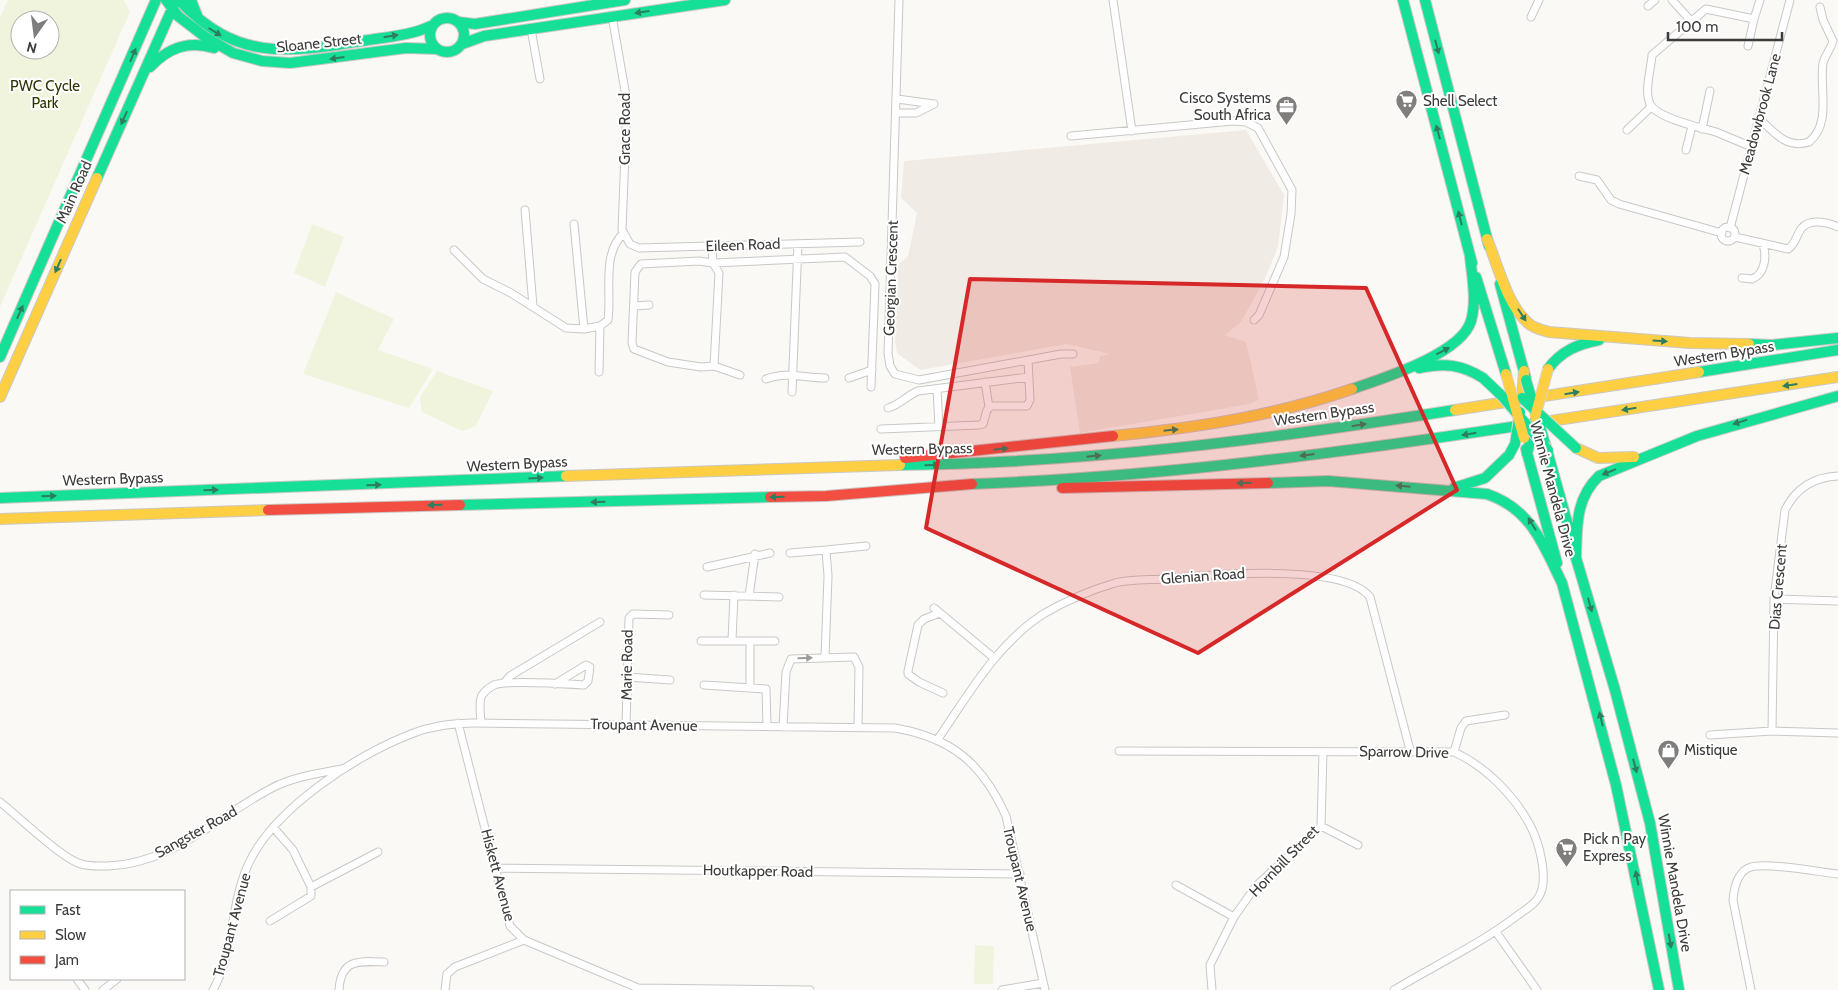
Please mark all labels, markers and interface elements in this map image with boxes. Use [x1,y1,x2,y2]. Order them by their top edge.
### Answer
one-way arrow [634,8,650,16]
north arrow [10,10,60,60]
scale bar [1668,10,1782,42]
text: 100 m [1676,18,1718,36]
one-way arrow [209,27,222,36]
street label: Sloane Street [276,30,362,56]
one-way arrow [383,31,399,39]
text: N [25,38,39,58]
one-way arrow [1433,40,1441,55]
one-way arrow [129,48,137,63]
street label: Meadowbrook Lane [1735,51,1785,176]
one-way arrow [328,54,344,62]
park label: PWC Cycle Park [10,77,80,112]
place label: Cisco Systems South Africa [1179,89,1272,124]
supermarket icon: Shell Select [1395,89,1419,120]
place label: Shell Select [1423,92,1497,110]
street label: Grace Road [616,93,634,165]
office icon: Cisco Systems South Africa [1275,95,1299,126]
one-way arrow [120,111,128,125]
one-way arrow [1434,125,1442,140]
street label: Main Road [52,158,96,226]
one-way arrow [1456,210,1464,225]
street label: Georgian Crescent [880,220,902,336]
street label: Eileen Road [705,235,781,255]
one-way arrow [53,259,61,273]
one-way arrow [16,305,24,319]
one-way arrow [1518,308,1527,321]
street label: Western Bypass [1673,337,1775,371]
one-way arrow [1652,338,1668,346]
one-way arrow [1436,347,1451,355]
one-way arrow [1781,381,1797,389]
one-way arrow [1564,388,1580,396]
street label: Western Bypass [1273,398,1375,430]
one-way arrow [1621,405,1637,413]
street label: Winnie Mandela Drive [1526,419,1580,559]
one-way arrow [1733,419,1748,427]
one-way arrow [1352,421,1368,429]
one-way arrow [1163,426,1179,434]
one-way arrow [1460,430,1476,438]
street label: Western Bypass [871,439,973,459]
one-way arrow [993,444,1009,452]
one-way arrow [1086,451,1102,459]
one-way arrow [1299,451,1315,459]
street label: Western Bypass [466,452,568,476]
one-way arrow [924,461,940,469]
street label: Western Bypass [62,468,164,490]
one-way arrow [1601,469,1616,477]
one-way arrow [528,473,544,481]
one-way arrow [1236,479,1252,487]
one-way arrow [366,481,382,489]
one-way arrow [1394,482,1410,490]
one-way arrow [203,486,219,494]
one-way arrow [41,492,57,500]
one-way arrow [769,493,785,501]
one-way arrow [590,498,606,506]
one-way arrow [427,502,443,510]
one-way arrow [1527,518,1536,531]
street label: Dias Crescent [1765,543,1791,631]
street label: Glenian Road [1160,564,1246,588]
one-way arrow [1586,597,1594,612]
street label: Marie Road [617,629,637,701]
one-way arrow [797,654,813,662]
one-way arrow [1597,712,1605,727]
street label: Troupant Avenue [590,715,698,735]
shop icon: Mistique [1656,738,1680,769]
place label: Mistique [1684,741,1738,759]
street label: Sparrow Drive [1359,742,1449,762]
one-way arrow [1631,758,1639,773]
street label: Sangster Road [152,802,240,862]
street label: Winnie Mandela Drive [1654,813,1696,954]
street label: Hornbill Street [1245,822,1323,900]
street label: Troupant Avenue [999,825,1041,934]
street label: Hiskett Avenue [477,827,519,924]
place label: Pick n Pay Express [1583,830,1647,865]
supermarket icon: Pick n Pay Express [1555,836,1579,867]
street label: Houtkapper Road [703,861,813,881]
one-way arrow [1633,869,1641,885]
street label: Troupant Avenue [209,871,255,979]
legend [10,890,185,980]
text: Fast [55,901,80,919]
text: Slow [55,926,86,944]
one-way arrow [1667,933,1675,949]
text: Jam [54,951,79,969]

